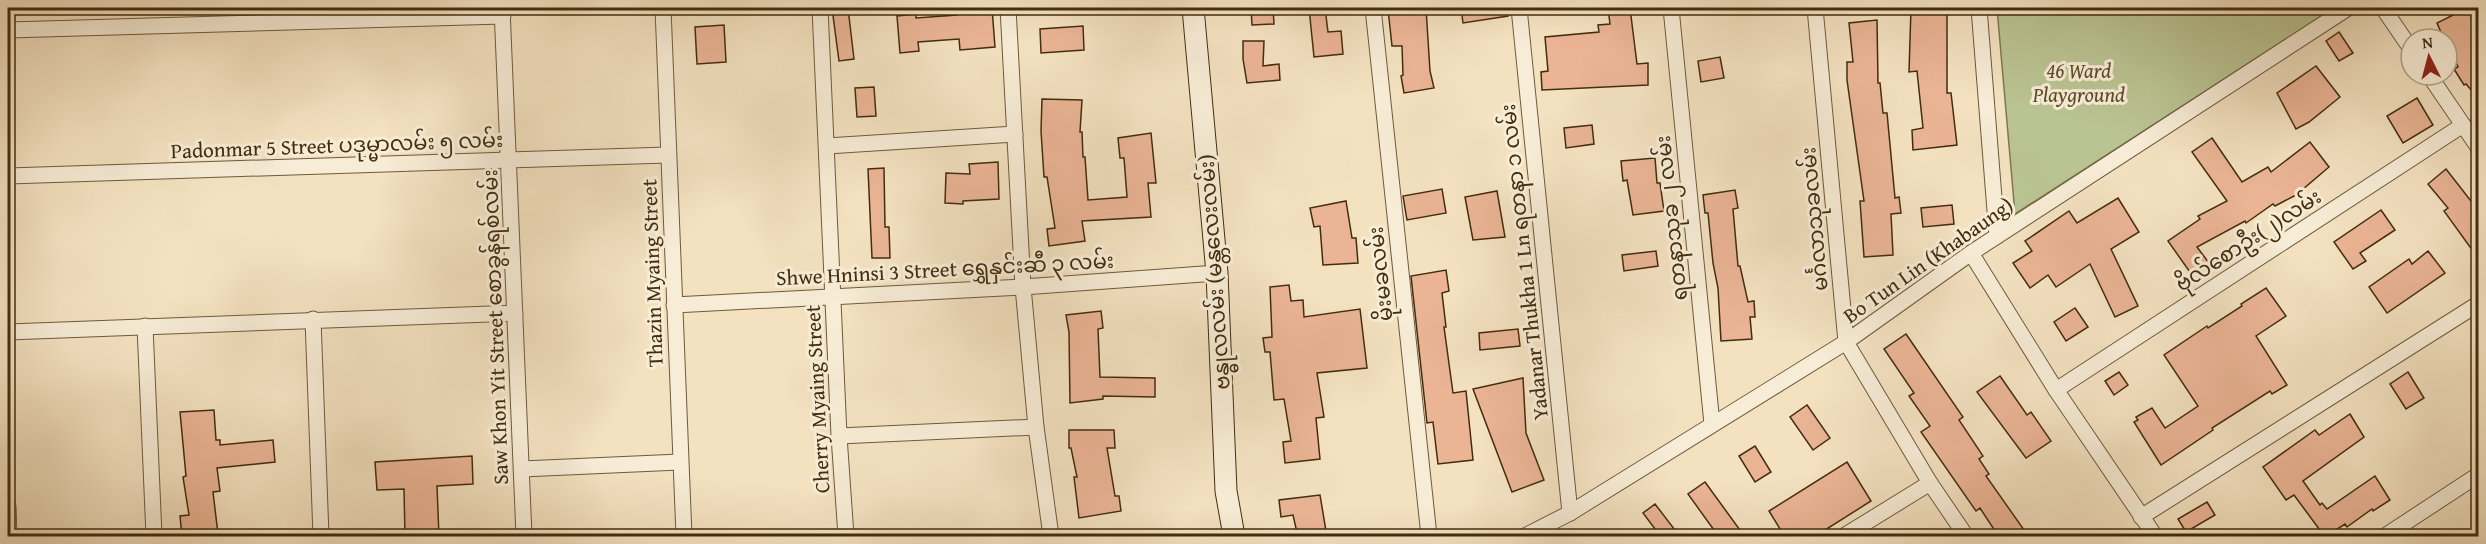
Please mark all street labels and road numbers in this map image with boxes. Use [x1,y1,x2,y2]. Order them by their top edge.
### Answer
street label: Yadanar Thukha 1 Ln ရတနာ ၁ လမ်း [1492,102,1558,422]
street label: Padonmar 5 Street ပဒုမ္မာလမ်း ၅ လမ်း [170,124,504,169]
street label: ရတနာသုခ ၂ လမ်း [1647,134,1697,302]
street label: မင်္ဂလာသုခလမ်း [1792,146,1838,292]
street label: ဗန္ဓုလလမ်း (မန္တလေးလမ်း) [1190,153,1240,391]
street label: Saw Khon Yit Street စောခွန်ရစ်လမ်း [474,169,518,485]
street label: Thazin Myaing Street [633,178,671,368]
street label: ဗိုလ်စောဦး(၂)လမ်း [2169,181,2328,301]
street label: Bo Tun Lin (Khabaung) [1837,190,2019,330]
street label: မိုးမခလမ်း [1360,225,1402,323]
street label: Shwe Hninsi 3 Street ရွှေနှင်းဆီ ၃ လမ်း [775,245,1115,295]
street label: Cherry Myaing Street [797,303,837,494]

